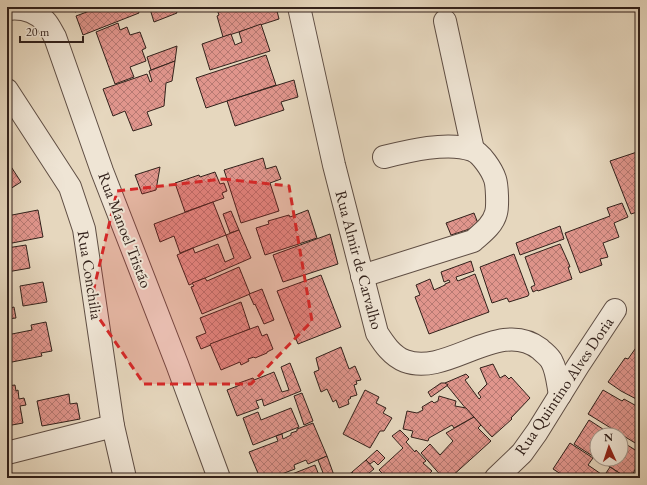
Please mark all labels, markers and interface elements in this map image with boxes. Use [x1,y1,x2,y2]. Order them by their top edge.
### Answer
scale bar [20,18,83,44]
text: 20 m [26,24,50,40]
street label: Rua Manoel Tristão [93,169,157,291]
street label: Rua Almir de Carvalho [330,188,388,332]
street label: Rua Conchilia [73,229,108,322]
street label: Rua Quintino Alves Doria [510,312,619,459]
north arrow [589,427,629,467]
text: N [604,430,613,444]

